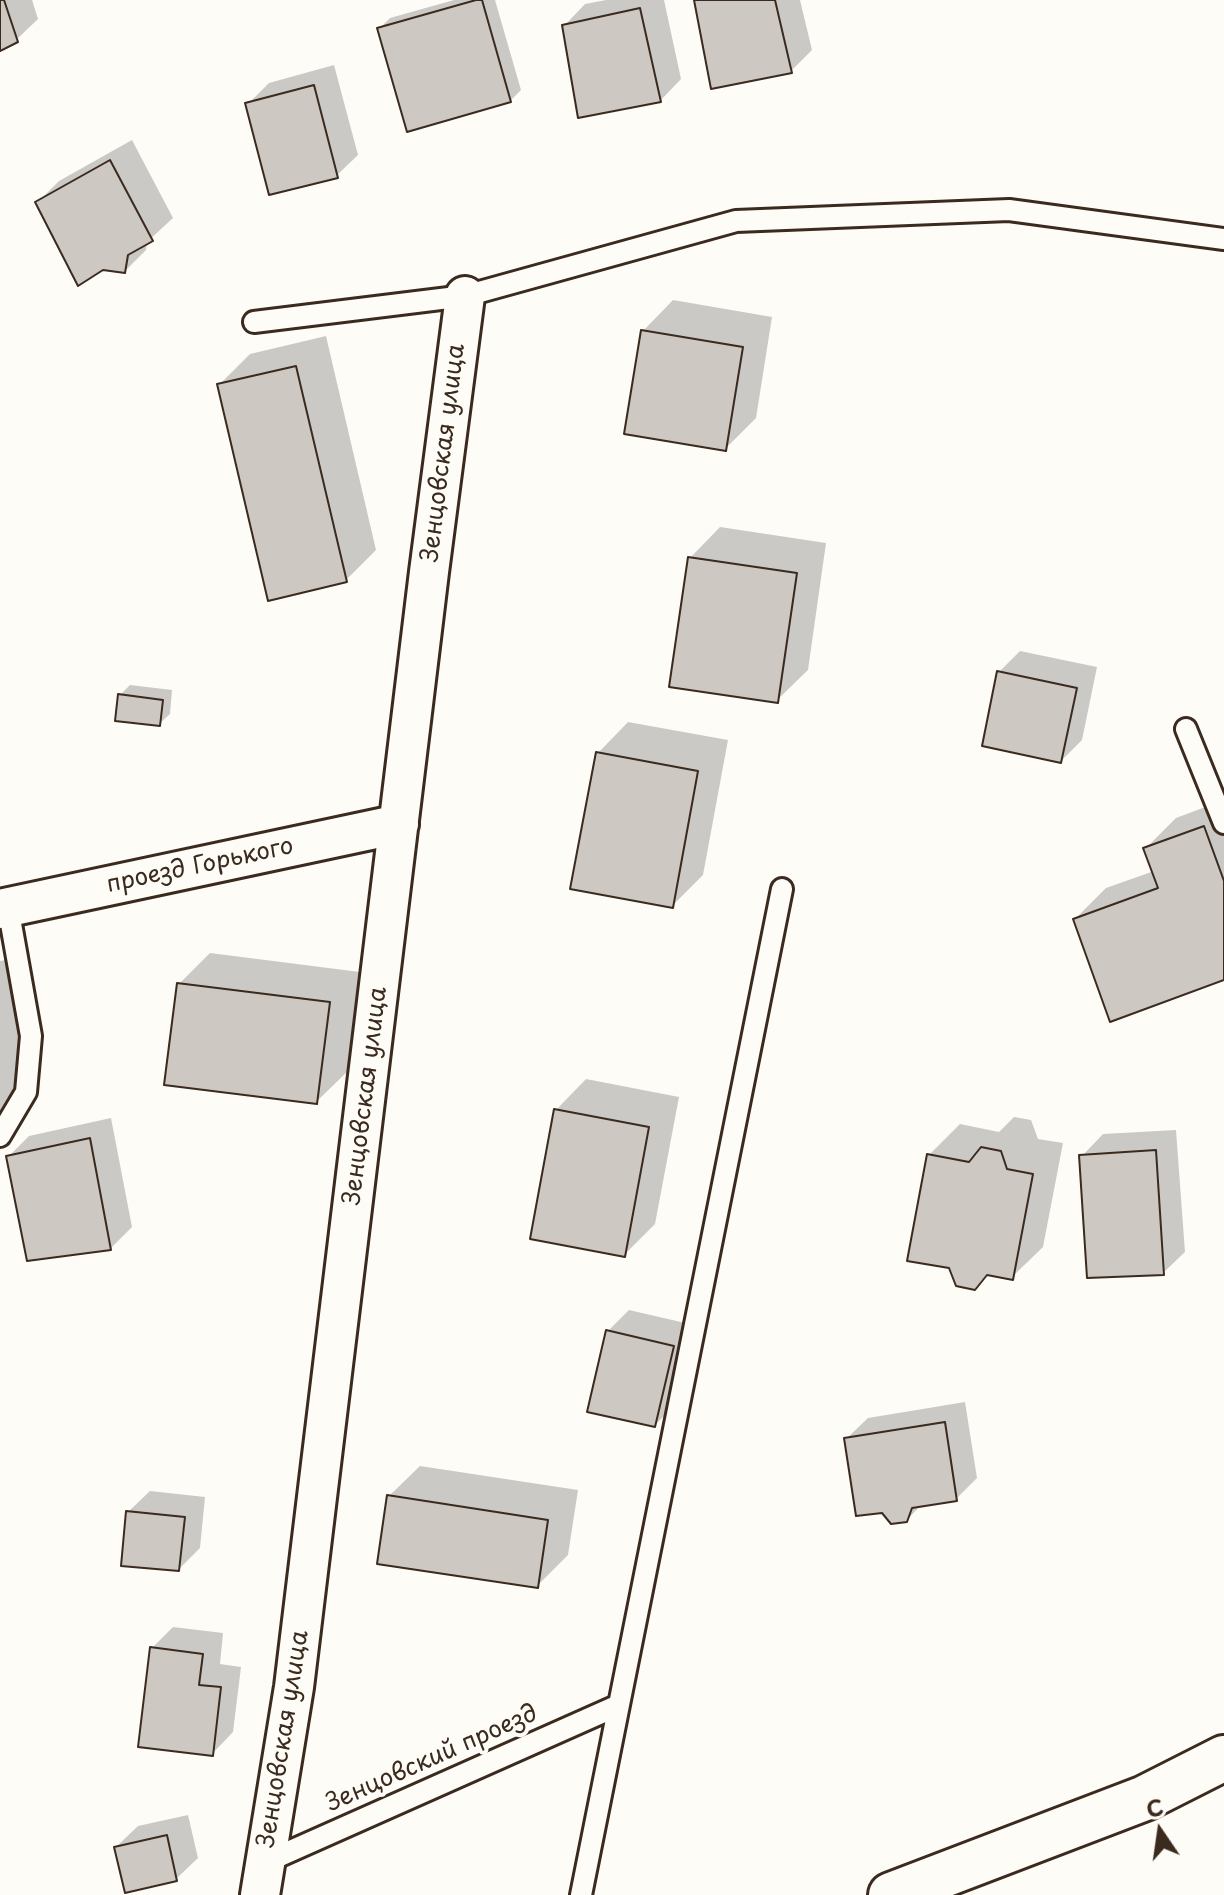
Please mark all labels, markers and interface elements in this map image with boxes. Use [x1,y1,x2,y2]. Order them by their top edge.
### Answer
street label: Зенцовская улица [416,342,472,564]
street label: проезд Горького [104,832,296,900]
street label: Зенцовская улица [338,985,394,1207]
street label: Зенцовская улица [253,1628,315,1850]
street label: Зенцовский проезд [322,1699,542,1819]
text: С [1143,1789,1166,1825]
north arrow [1120,1791,1200,1871]

